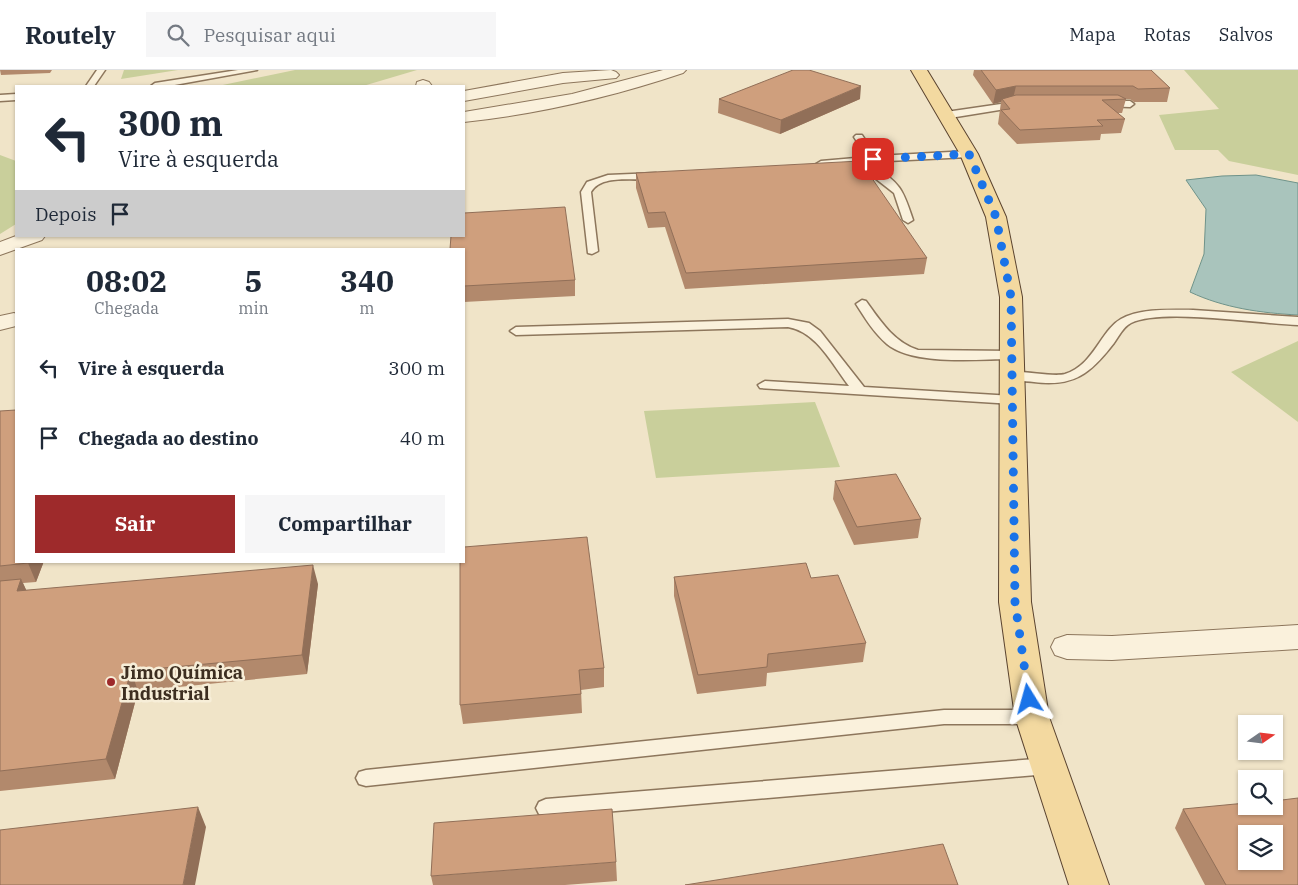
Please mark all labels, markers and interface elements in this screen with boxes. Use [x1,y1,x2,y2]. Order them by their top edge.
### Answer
search box [146,12,496,57]
text: Routely [25,19,116,51]
icon: search [164,21,192,49]
text: Pesquisar aqui [204,23,336,47]
text: Mapa [1069,23,1116,46]
text: Rotas [1144,23,1191,46]
text: Salvos [1219,23,1273,46]
text: 300 m [118,100,223,146]
icon: left [35,105,100,170]
pin [852,138,894,180]
text: Vire à esquerda [118,144,279,173]
icon: arrive [859,145,887,173]
icon: arrive [106,200,134,228]
text: Depois [35,202,96,226]
text: 08:02 [86,261,167,300]
text: 5 [245,261,263,300]
text: 340 [340,261,394,300]
text: Chegada [94,298,159,318]
text: min [238,298,269,318]
text: m [359,298,375,318]
icon: left [35,354,63,382]
text: Vire à esquerda [78,356,225,380]
text: 300 m [388,356,445,380]
icon: arrive [35,424,63,452]
text: Chegada ao destino [78,426,259,450]
text: 40 m [400,426,445,450]
button: Sair [35,495,235,553]
button: Compartilhar [245,495,445,553]
place label: Jimo Química Industrial [121,661,243,705]
position arrow [1002,672,1054,724]
marker: Jimo Química Industrial [105,676,117,688]
north arrow [1238,715,1282,760]
map controls [1238,715,1283,870]
button: search [1238,770,1283,815]
button: layers [1238,825,1283,870]

